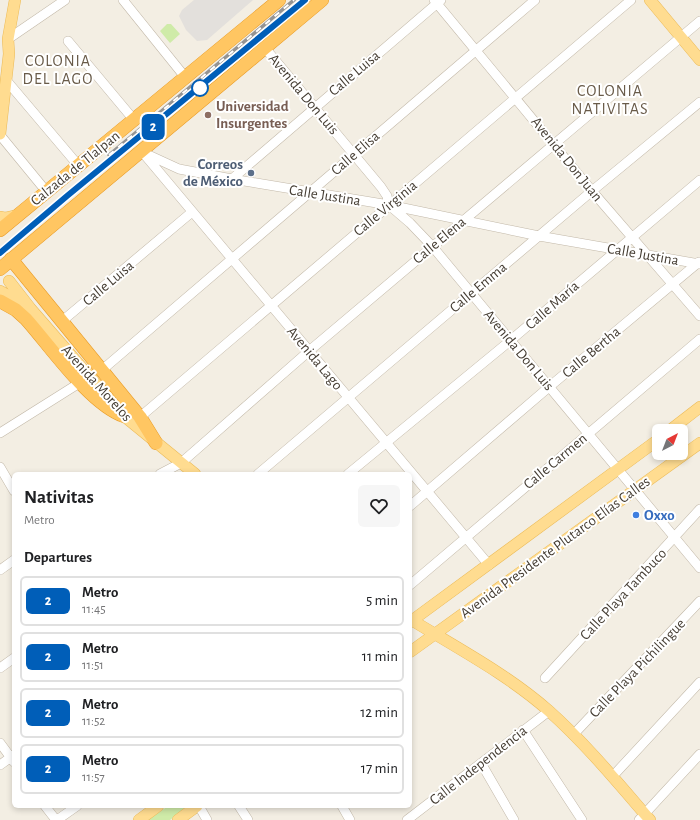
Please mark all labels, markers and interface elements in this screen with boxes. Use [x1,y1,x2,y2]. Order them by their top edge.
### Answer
street label: Calle Luisa [326,48,383,99]
street label: Avenida Don Luis [266,51,342,138]
district label: COLONIA DEL LAGO [23,53,93,87]
unlabelled marker [191,79,209,97]
district label: COLONIA NATIVITAS [571,83,649,117]
place label: Universidad Insurgentes [216,99,289,131]
marker: Universidad Insurgentes [203,110,213,120]
line badge: 2 [140,114,166,140]
street label: Avenida Don Juan [528,114,605,204]
text: 2 [150,120,156,134]
street label: Calzada de Tlalpan [28,128,123,209]
street label: Calle Elisa [328,128,382,178]
place label: Correos de México [183,157,243,189]
marker: Correos de México [246,168,256,178]
street label: Calle Virginia [351,178,420,239]
street label: Calle Justina [288,182,362,209]
street label: Calle Elena [410,214,469,267]
street label: Calle Justina [606,241,680,268]
street label: Calle Luisa [80,258,137,309]
street label: Calle Emma [447,259,510,315]
street label: Calle María [523,278,582,332]
street label: Avenida Don Luis [481,307,557,394]
street label: Avenida Lago [284,324,345,393]
street label: Calle Bertha [559,324,623,381]
street label: Avenida Morelos [59,342,135,424]
north arrow [652,424,688,460]
map controls [652,424,688,460]
street label: Calle Carmen [521,431,590,492]
street label: Avenida Presidente Plutarco Elías Calles [458,474,653,621]
button: heart [358,485,400,527]
text: Nativitas [24,488,94,507]
place label: Oxxo [644,508,675,523]
marker: Oxxo [631,510,641,520]
text: Metro [24,514,55,527]
street label: Calle Playa Tambuco [577,546,669,643]
text: Departures [24,550,92,565]
text: Metro [82,585,119,600]
text: 5 min [366,593,398,608]
text: 2 [45,594,51,608]
text: 11:45 [82,603,106,616]
street label: Calle Playa Pichilingue [586,616,688,721]
text: Metro [82,641,119,656]
text: 11 min [362,649,398,664]
text: 2 [45,650,51,664]
text: 11:51 [82,659,104,672]
text: Metro [82,697,119,712]
text: 12 min [360,705,398,720]
text: 2 [45,706,51,720]
text: 11:52 [82,715,105,728]
street label: Calle Independencia [427,723,530,808]
text: Metro [82,753,119,768]
text: 17 min [361,761,398,776]
text: 2 [45,762,51,776]
text: 11:57 [82,771,105,784]

